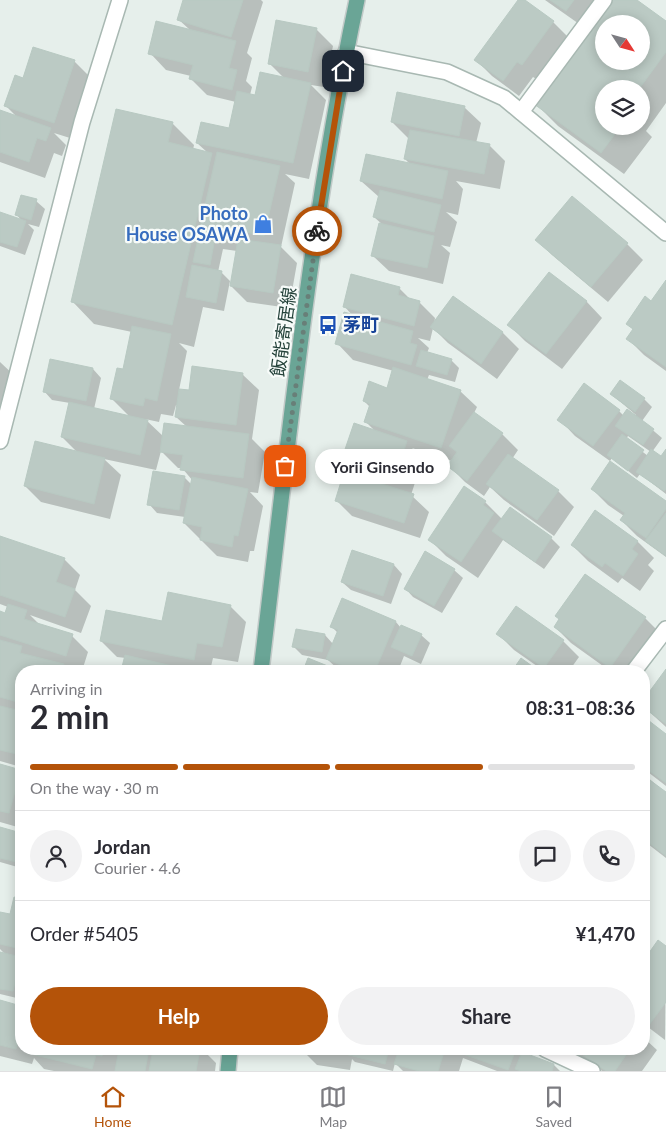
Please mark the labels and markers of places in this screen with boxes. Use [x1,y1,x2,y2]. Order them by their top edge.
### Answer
pin [322,50,364,92]
place label: Photo House OSAWA [126,202,248,245]
shop icon: Photo House OSAWA [252,213,274,235]
place label: 茅町 [343,313,379,335]
bus stop icon: 茅町 [317,314,339,336]
pin [264,445,306,487]
callout: Yorii Ginsendo [315,448,450,484]

